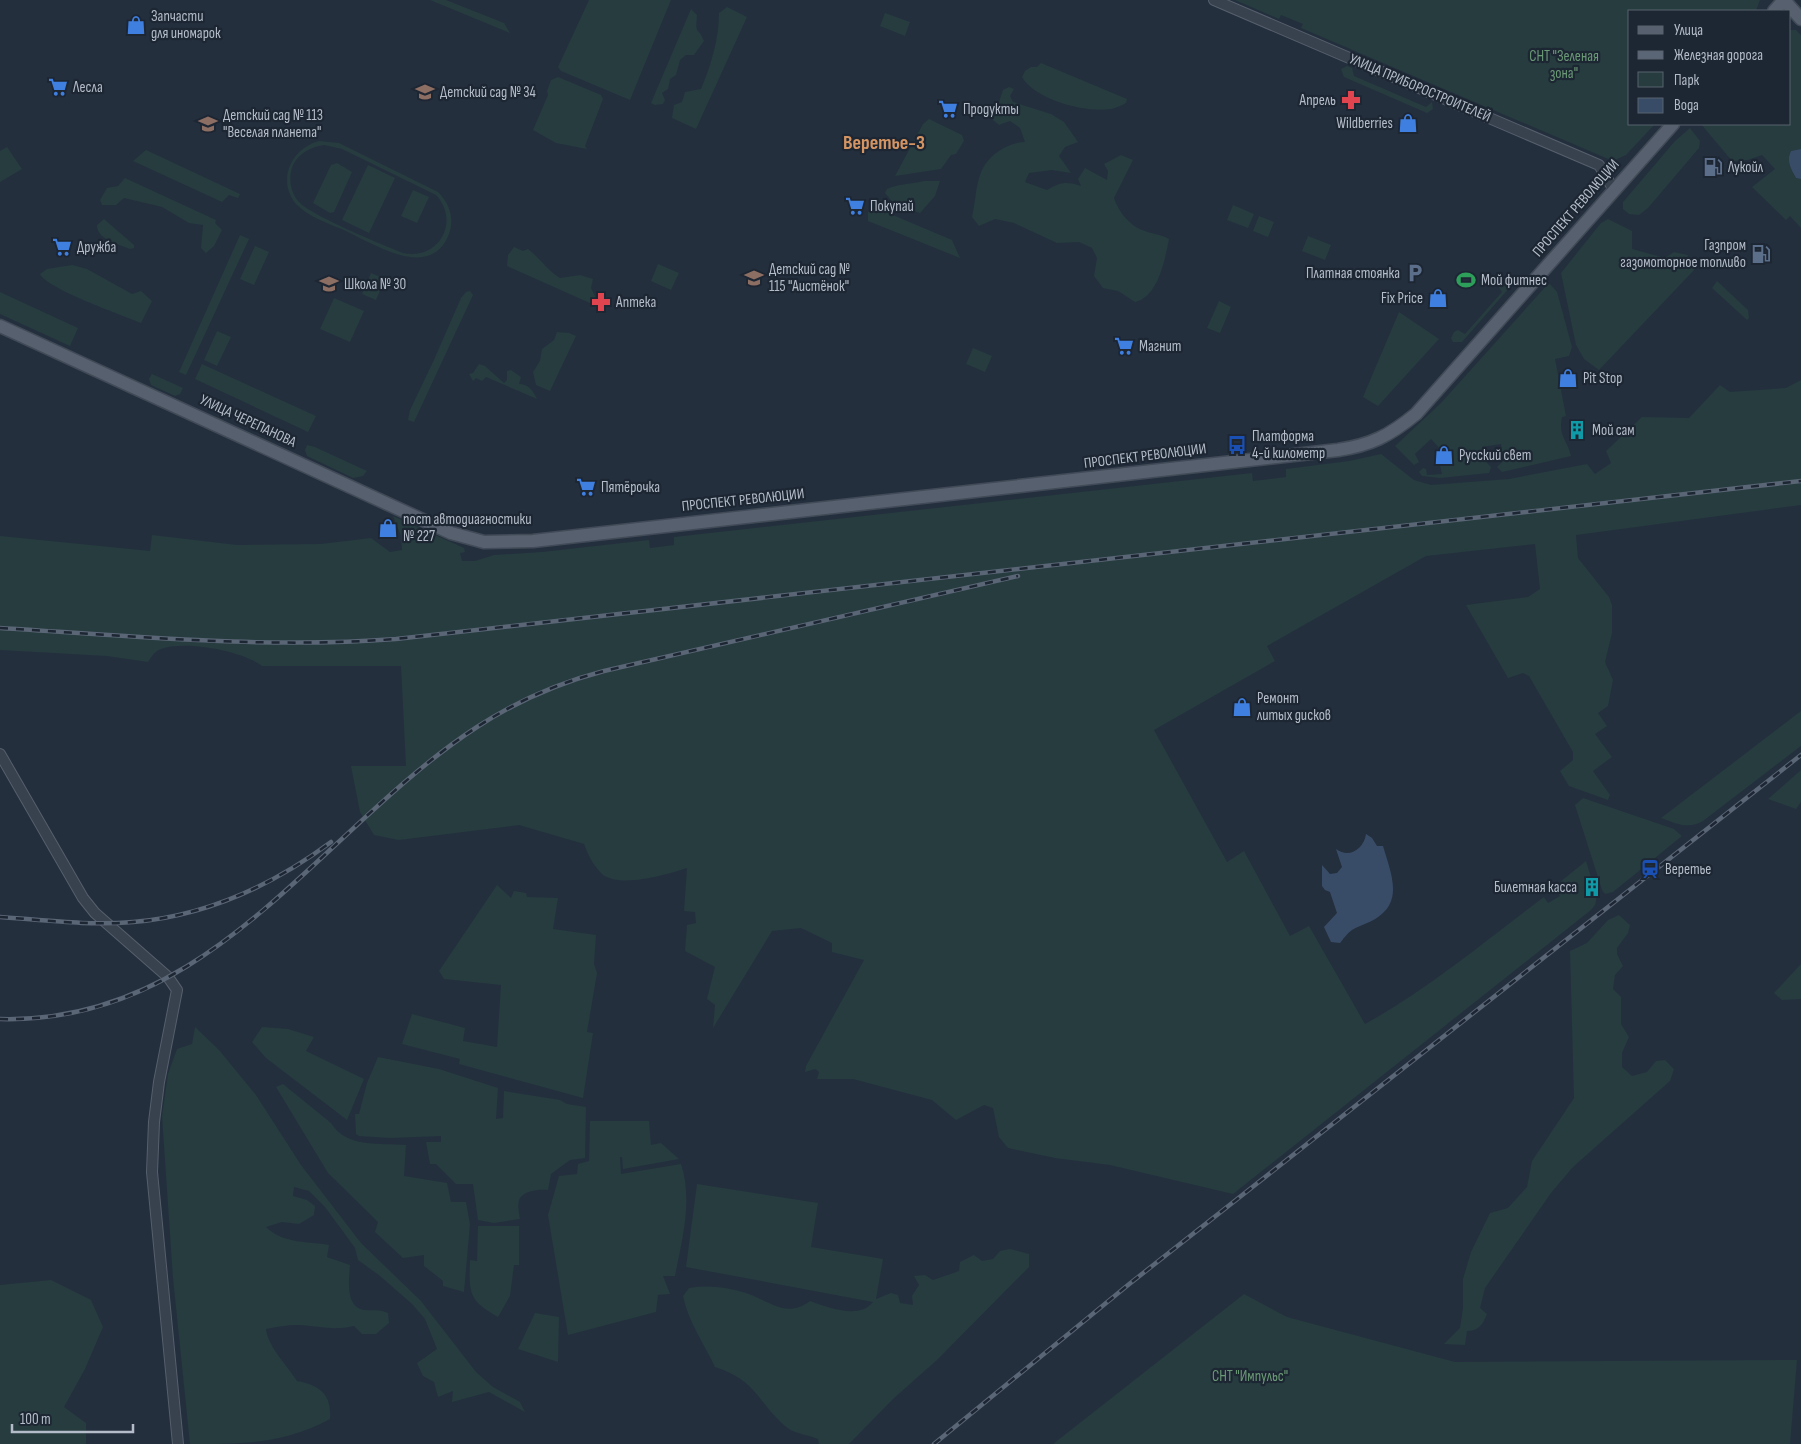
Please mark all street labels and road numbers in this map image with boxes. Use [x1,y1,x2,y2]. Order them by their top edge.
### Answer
street label: УЛИЦА ПРИБОРОСТРОИТЕЛЕЙ [1346,50,1494,126]
street label: ПРОСПЕКТ РЕВОЛЮЦИИ [1528,155,1624,261]
street label: УЛИЦА ЧЕРЕПАНОВА [197,390,300,452]
street label: ПРОСПЕКТ РЕВОЛЮЦИИ [1083,439,1207,473]
street label: ПРОСПЕКТ РЕВОЛЮЦИИ [681,484,805,516]

